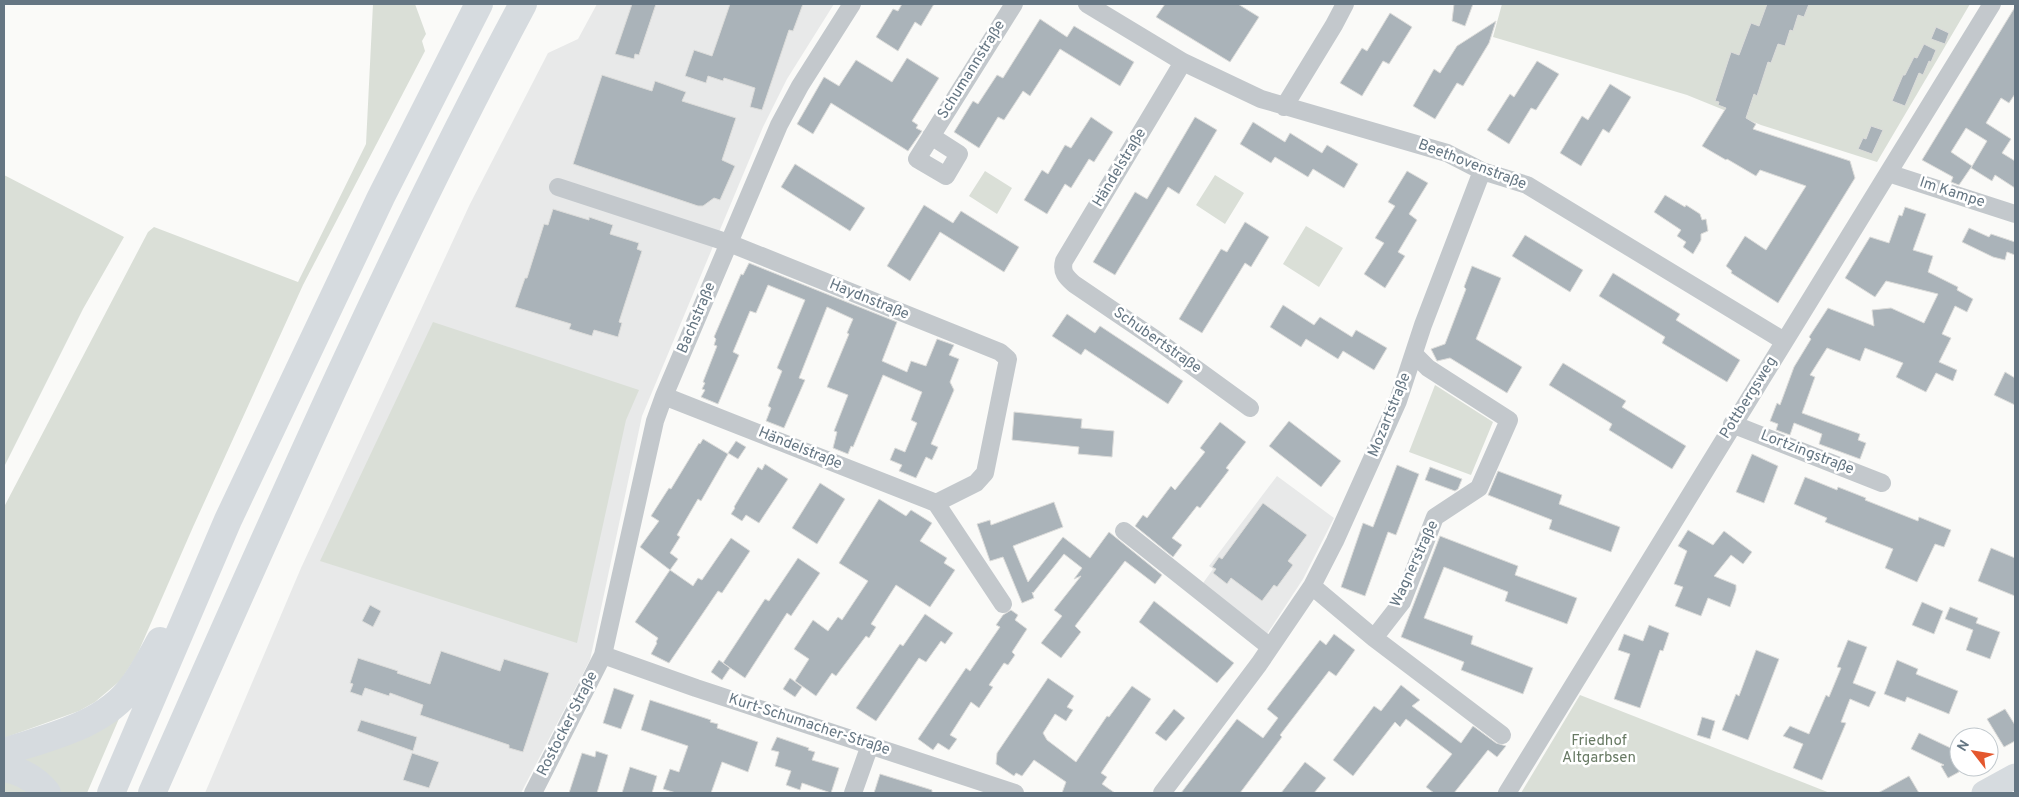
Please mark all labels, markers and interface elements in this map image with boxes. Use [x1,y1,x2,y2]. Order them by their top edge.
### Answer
street label: Schumannstraße [934,17,1010,123]
street label: Händelstraße [1089,125,1151,211]
street label: Beethovenstraße [1415,136,1529,194]
street label: Im Kampe [1917,173,1987,213]
street label: Haydnstraße [826,275,912,325]
street label: Bachstraße [673,279,721,357]
street label: Schubertstraße [1109,304,1205,378]
street label: Pottbergsweg [1716,353,1782,443]
street label: Mozartstraße [1364,370,1416,460]
street label: Händelstraße [755,424,845,474]
street label: Lortzingstraße [1758,426,1856,480]
street label: Wagnerstraße [1387,518,1443,610]
street label: Rostocker Straße [533,668,603,780]
street label: Kurt-Schumacher-Straße [726,690,892,760]
north arrow [1949,727,1999,777]
park label: Friedhof Altgarbsen [1562,732,1636,768]
text: N [1954,737,1974,755]

